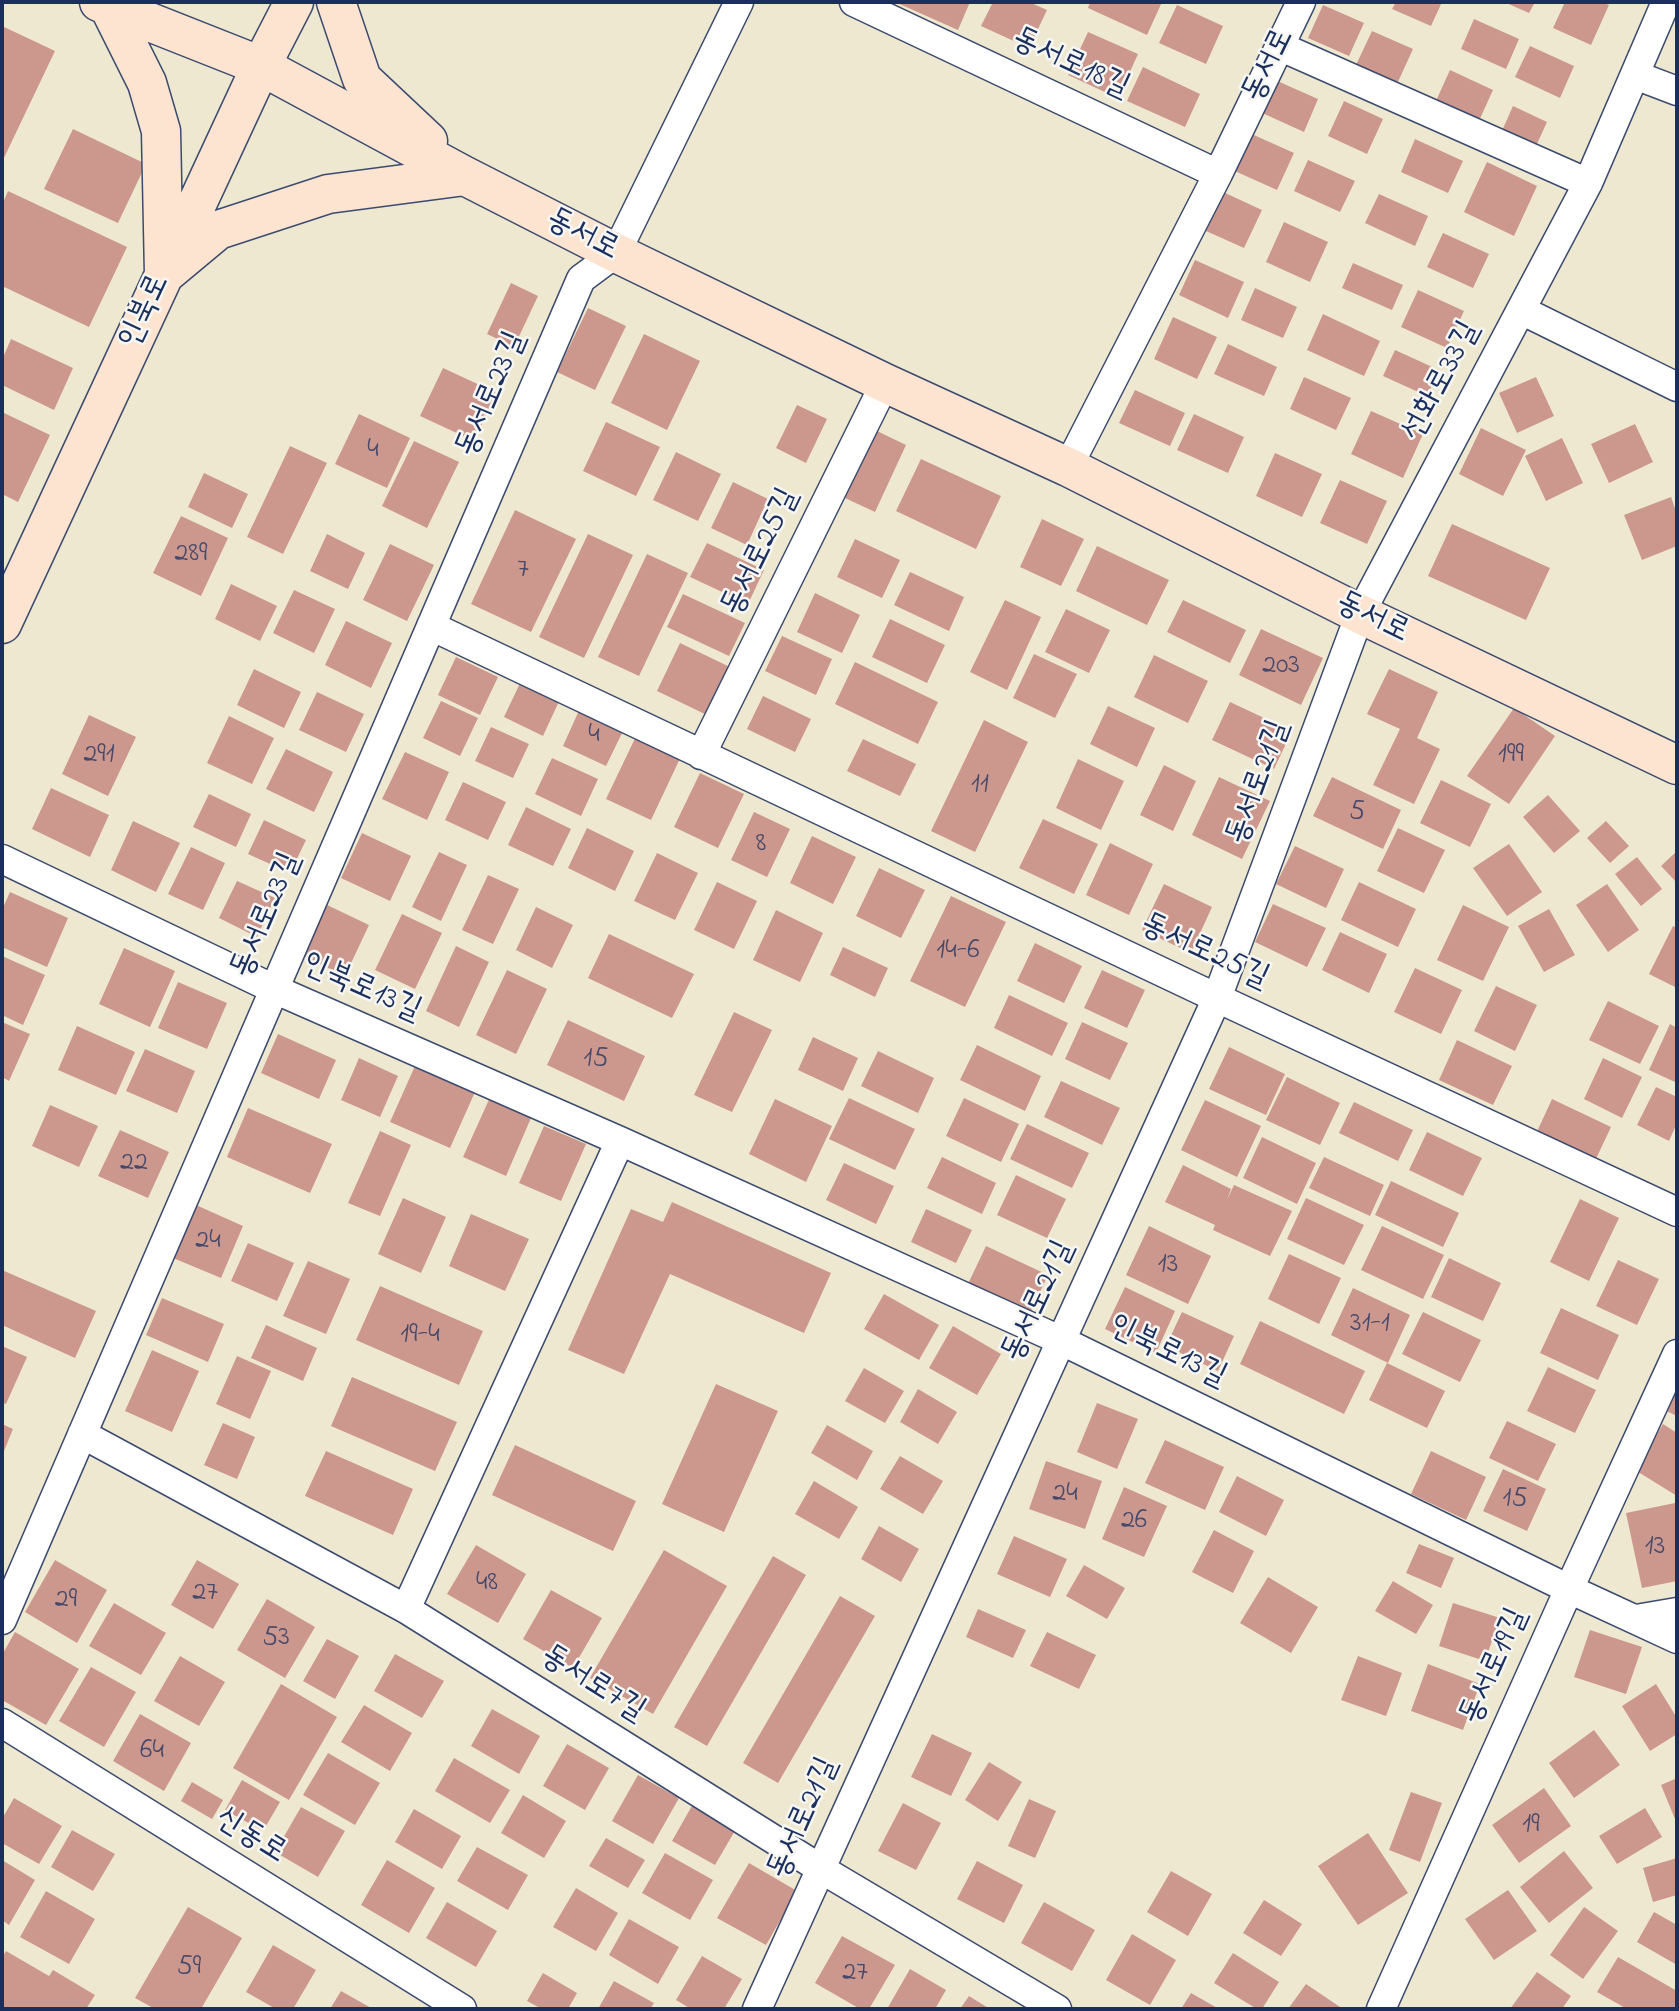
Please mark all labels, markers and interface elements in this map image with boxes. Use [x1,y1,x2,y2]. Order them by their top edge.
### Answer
street label: 동서로18길 [1005,21,1135,109]
street label: 동서로 [1236,23,1304,109]
street label: 동서로 [539,201,625,271]
street label: 인북로 [112,269,180,355]
street label: 선화로33길 [1396,316,1490,448]
street label: 동서로23길 [450,327,536,463]
house number: 4 [367,434,379,468]
street label: 동서로25길 [715,483,809,623]
house number: 289 [175,538,207,572]
house number: 7 [517,554,529,588]
street label: 동서로 [1329,585,1415,653]
house number: 203 [1262,650,1300,684]
street label: 동서로21길 [1220,716,1300,850]
house number: 4 [588,719,600,753]
house number: 291 [83,739,115,773]
house number: 199 [1498,739,1524,773]
house number: 11 [971,769,989,803]
house number: 5 [1349,796,1365,830]
house number: 8 [756,828,766,862]
street label: 동서로23길 [225,848,311,984]
street label: 동서로25길 [1134,907,1274,999]
house number: 14-6 [936,935,980,969]
street label: 인북로13길 [295,946,427,1032]
house number: 15 [584,1043,608,1077]
house number: 22 [120,1147,148,1181]
house number: 24 [195,1225,221,1259]
street label: 동서로21길 [995,1235,1085,1369]
house number: 13 [1158,1249,1178,1283]
street label: 인북로13길 [1102,1308,1232,1398]
house number: 31-1 [1350,1308,1390,1342]
house number: 19-4 [400,1319,440,1353]
house number: 24 [1052,1478,1078,1512]
house number: 15 [1503,1483,1527,1517]
house number: 26 [1121,1505,1147,1539]
house number: 13 [1645,1531,1665,1565]
house number: 48 [476,1567,498,1601]
house number: 27 [192,1577,218,1611]
house number: 29 [55,1584,77,1618]
street label: 동서로19길 [1453,1603,1539,1731]
house number: 53 [262,1622,290,1656]
street label: 동서로7길 [533,1638,651,1732]
house number: 64 [140,1735,164,1769]
street label: 동서로21길 [761,1752,849,1886]
street label: 신동로 [207,1800,293,1874]
house number: 19 [1522,1809,1540,1843]
house number: 59 [177,1951,201,1985]
house number: 27 [842,1957,868,1991]

